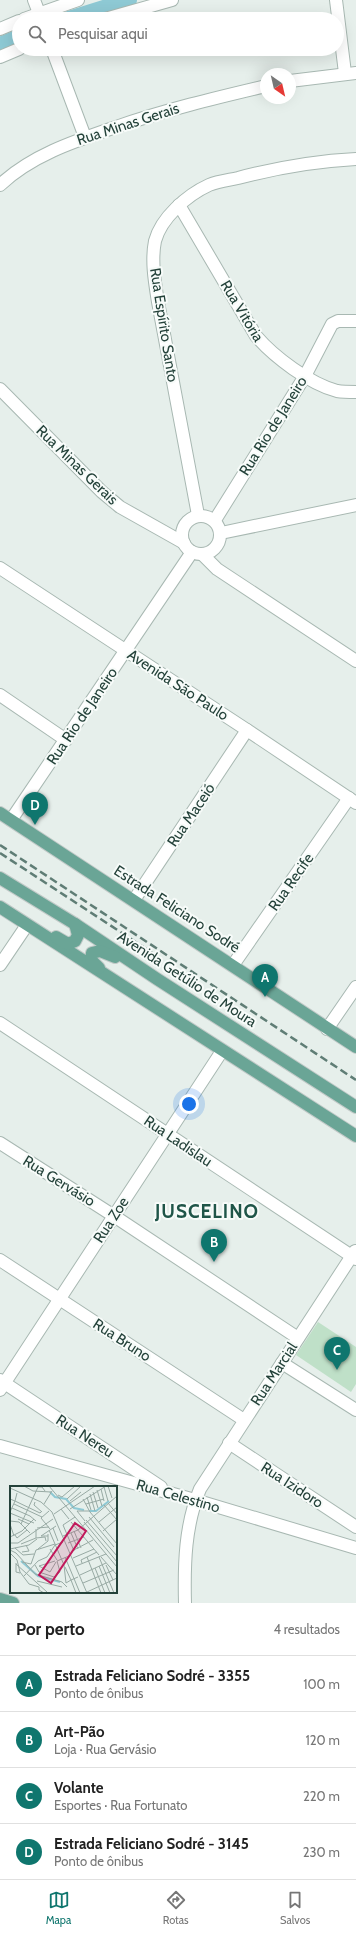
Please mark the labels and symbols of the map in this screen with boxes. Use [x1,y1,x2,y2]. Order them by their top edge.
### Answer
north arrow [260,68,296,104]
street label: Rua Minas Gerais [75,99,181,149]
street label: Rua Espírito Santo [146,267,182,383]
street label: Rua Vitória [217,277,268,346]
street label: Rua Rio de Janeiro [235,373,311,479]
street label: Rua Minas Gerais [32,422,122,508]
street label: Avenida São Paulo [124,646,232,724]
street label: Rua Rio de Janeiro [43,664,121,768]
street label: Rua Maceió [163,780,219,850]
pin: D [22,792,48,825]
street label: Rua Recife [265,849,318,914]
street label: Estrada Feliciano Sodré [111,862,244,957]
street label: Avenida Getúlio de Moura [114,927,261,1031]
pin: A [252,964,278,997]
your location [179,1094,199,1114]
street label: Rua Ladislau [140,1112,216,1170]
street label: Rua Gervásio [20,1152,98,1210]
street label: Rua Zoe [90,1193,133,1246]
district label: JUSCELINO [154,1200,259,1223]
pin: B [201,1229,227,1262]
street label: Rua Bruno [90,1315,154,1365]
pin: C [324,1337,350,1370]
street label: Rua Marcial [247,1339,301,1409]
street label: Rua Nereu [53,1411,117,1461]
street label: Rua Izidoro [257,1458,327,1512]
street label: Rua Celestino [134,1475,222,1517]
inset map [10,1486,117,1593]

